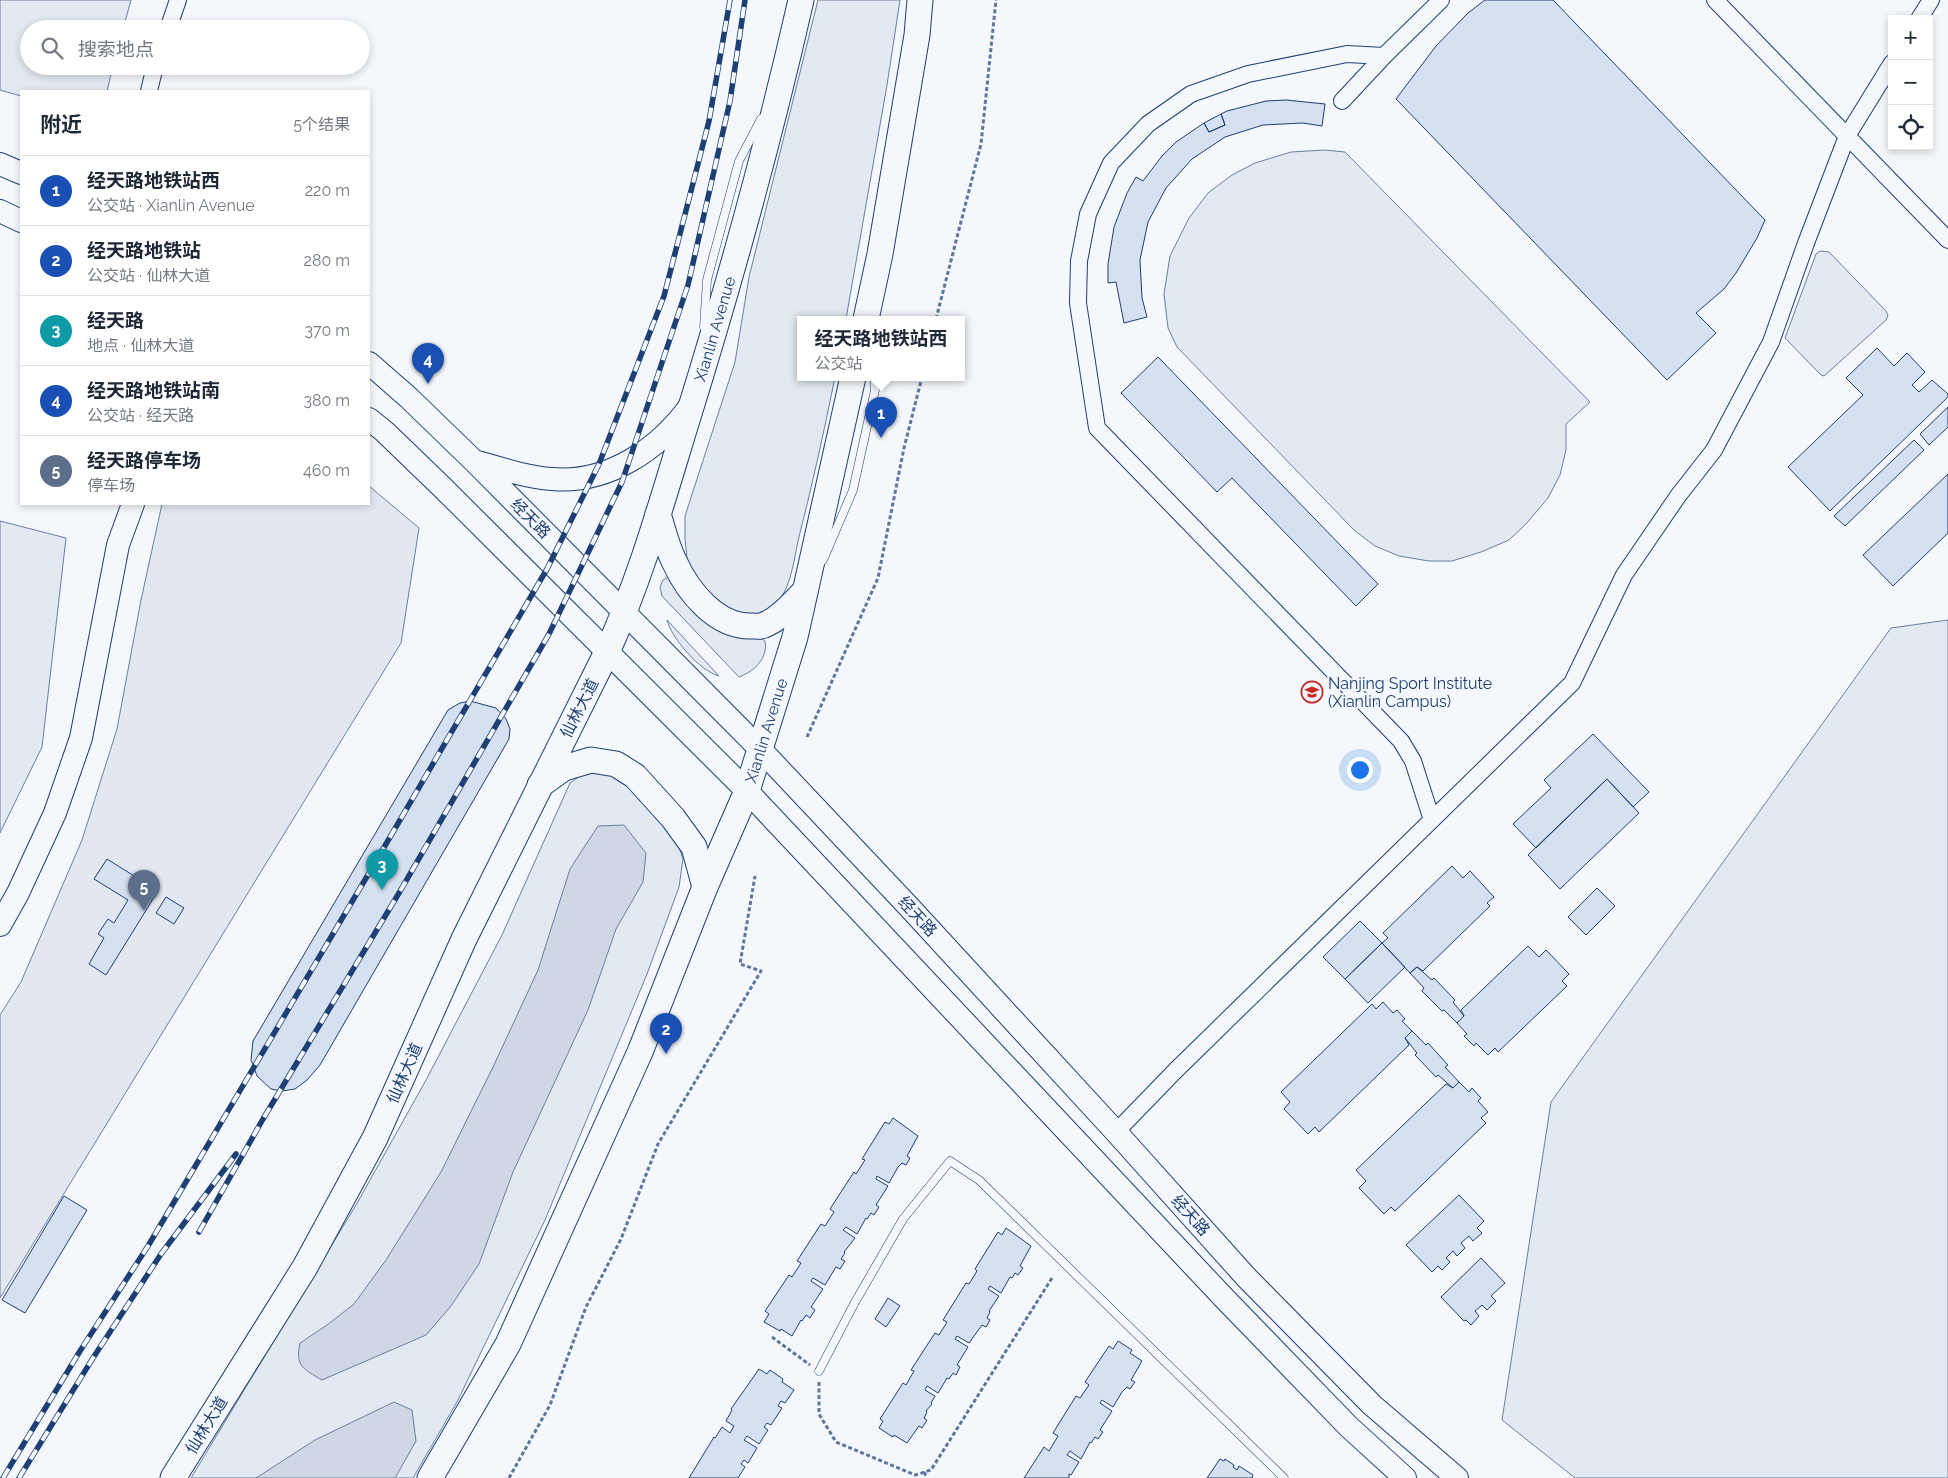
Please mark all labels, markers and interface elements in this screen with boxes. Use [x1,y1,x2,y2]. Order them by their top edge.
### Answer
map controls [1888,15,1933,150]
button: + [1888,15,1933,60]
search box [20,20,370,75]
icon: search [38,34,66,62]
text: 搜索地点 [78,38,154,60]
button: − [1888,60,1933,105]
button: locate [1888,105,1933,150]
text: 附近 [40,112,82,137]
text: 5个结果 [293,115,350,134]
text: 经天路地铁站西 [87,169,220,191]
text: 1 [52,181,60,200]
text: 220 m [305,181,350,200]
text: 公交站 · Xianlin Avenue [87,196,255,215]
text: 经天路地铁站 [87,239,201,261]
text: 2 [51,251,61,270]
text: 280 m [304,251,350,270]
text: 公交站 · 仙林大道 [87,266,210,285]
street label: Xianlin Avenue [690,274,739,384]
text: 经天路 [87,309,144,331]
popup [797,316,965,381]
text: 3 [52,321,60,340]
text: 370 m [304,321,350,340]
text: 经天路地铁站西 [814,327,948,349]
text: 地点 · 仙林大道 [87,336,194,355]
pin: 4 [412,343,444,384]
text: 公交站 [814,354,863,373]
text: 经天路地铁站南 [87,379,220,401]
text: 4 [51,391,61,410]
text: 380 m [303,391,350,410]
pin: 1 [865,397,897,438]
text: 公交站 · 经天路 [87,406,194,425]
text: 经天路停车场 [87,449,201,471]
text: 5 [52,461,60,480]
text: 460 m [303,461,350,480]
text: 停车场 [87,476,135,495]
street label: 经天路 [507,495,554,542]
place label: Nanjing Sport Institute (Xianlin Campus) [1328,674,1492,711]
street label: 仙林大道 [556,675,602,741]
street label: Xianlin Avenue [741,676,792,785]
school or university icon: Nanjing Sport Institute (Xianlin Campus) [1300,680,1324,704]
your location [1347,757,1373,783]
pin: 3 [366,849,398,890]
pin: 5 [128,870,160,911]
street label: 经天路 [894,892,941,940]
pin: 2 [650,1013,682,1054]
street label: 仙林大道 [383,1040,426,1106]
street label: 经天路 [1168,1191,1214,1240]
street label: 仙林大道 [181,1393,231,1457]

